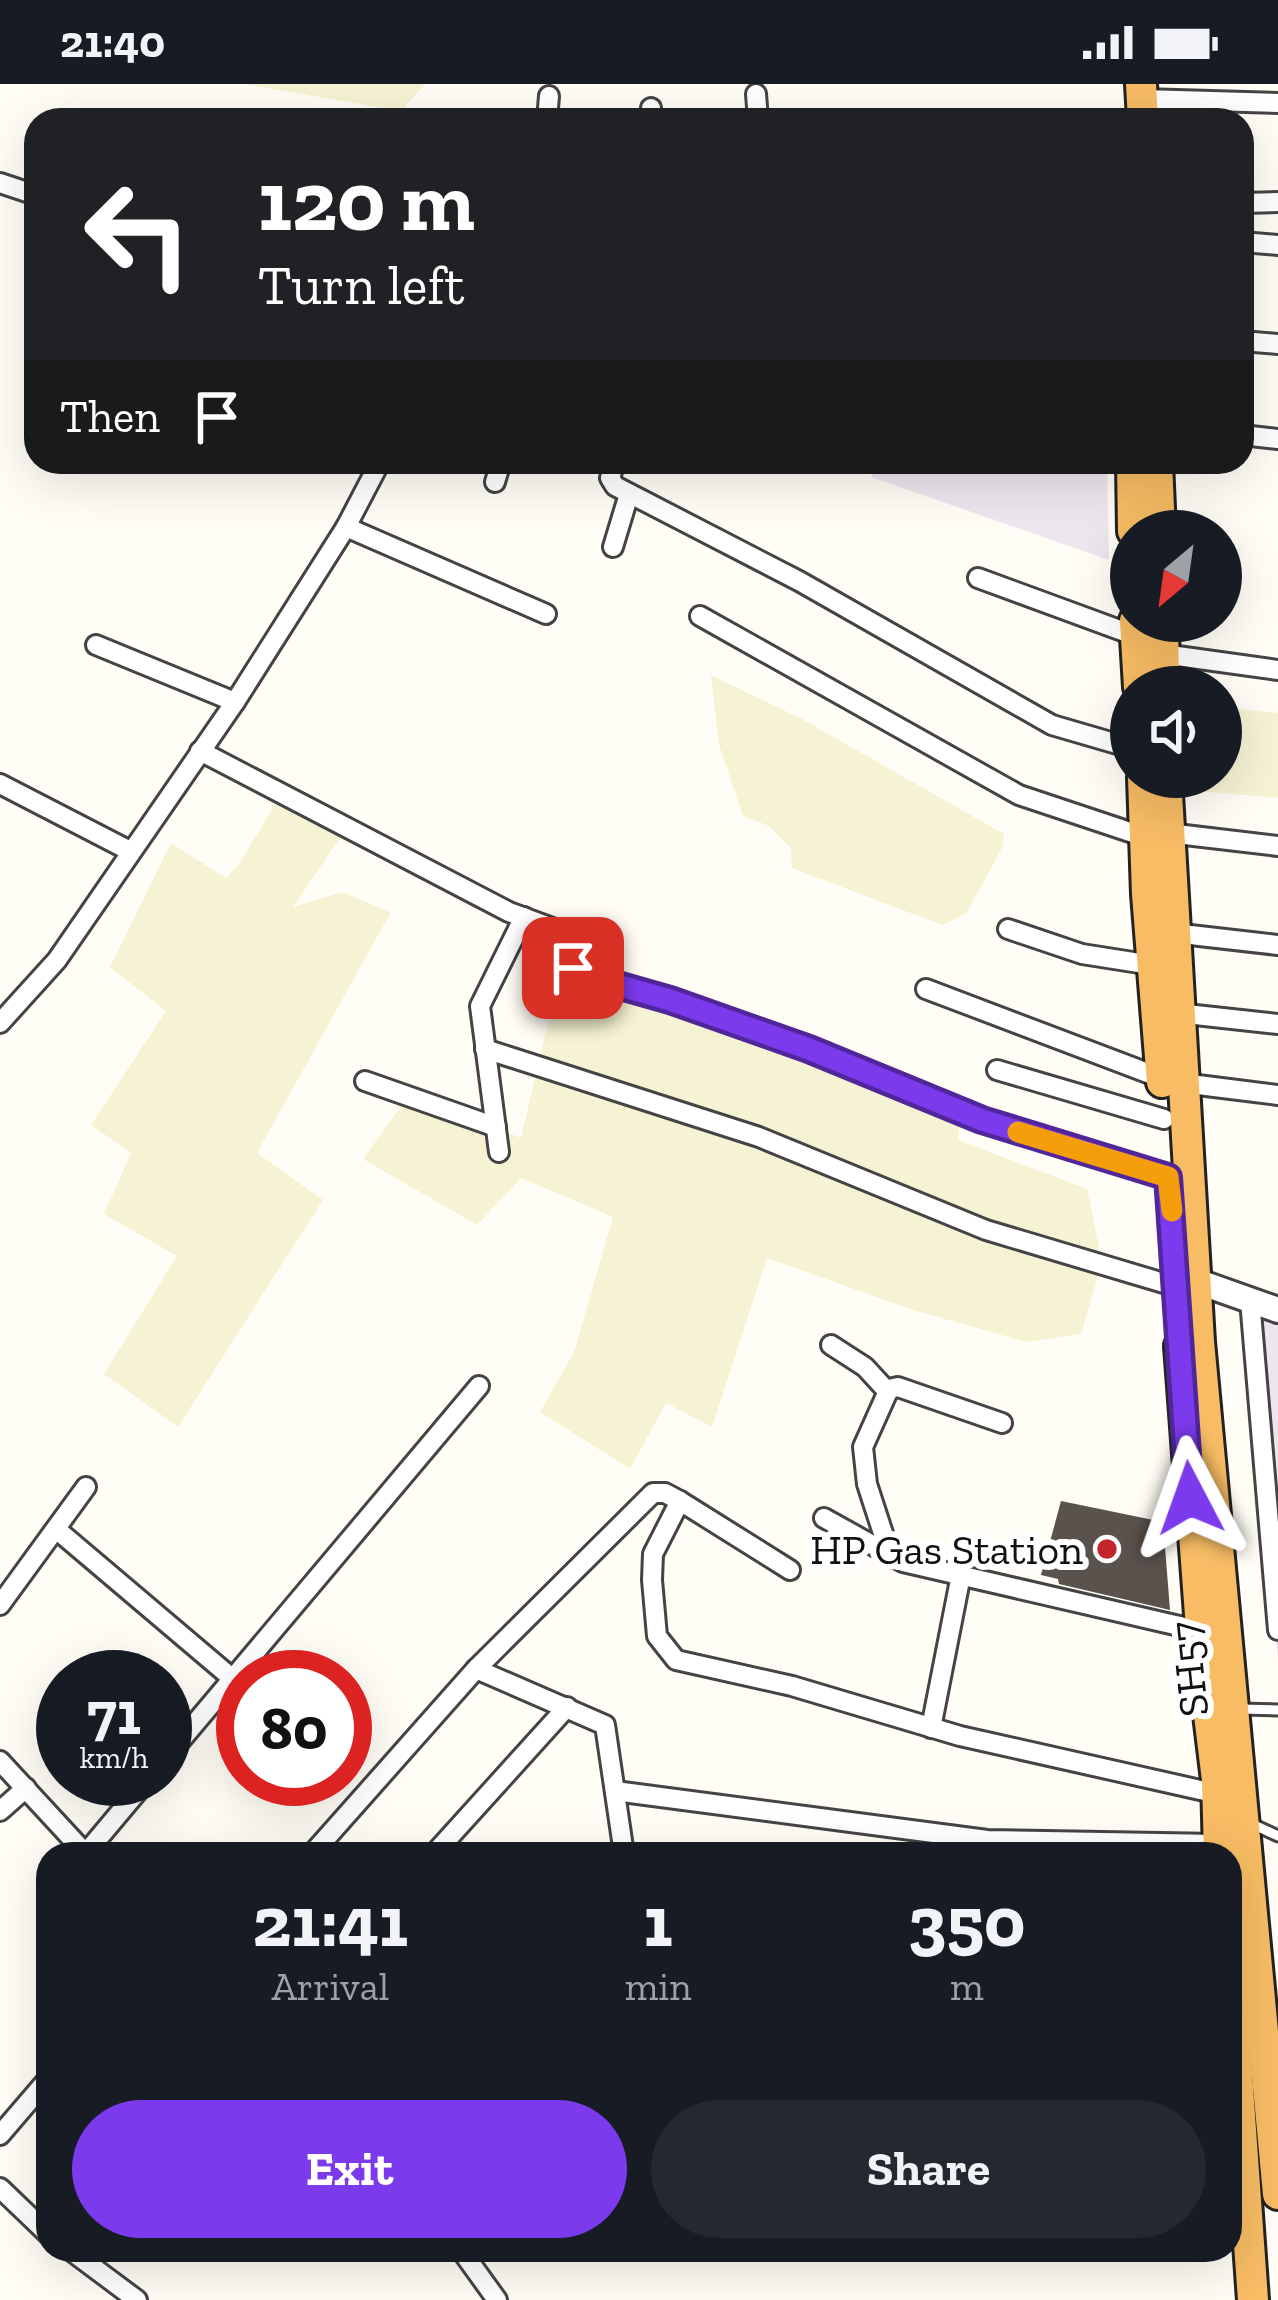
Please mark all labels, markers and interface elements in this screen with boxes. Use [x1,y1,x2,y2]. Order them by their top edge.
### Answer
text: 21:40 [60,15,165,69]
text: 120 m [258,151,475,252]
icon: left [60,156,216,312]
text: Turn left [258,253,465,318]
icon: arrive [184,384,250,450]
text: Then [60,390,160,444]
north arrow [1110,510,1242,642]
map controls [1110,510,1242,798]
button: sound [1110,666,1242,798]
pin [522,917,624,1019]
icon: arrive [540,935,606,1001]
position arrow [1127,1435,1253,1561]
place label: HP Gas Station [810,1524,1083,1575]
marker: HP Gas Station [1094,1536,1120,1562]
street label: SH57 [1159,1619,1219,1719]
speed limit sign: 80 [216,1650,372,1806]
text: 71 [87,1677,141,1749]
text: km/h [80,1740,148,1776]
text: 21:41 [252,1878,408,1964]
text: 1 [644,1878,673,1964]
text: 350 [908,1878,1026,1964]
text: Arrival [272,1963,389,2010]
text: min [625,1963,692,2010]
text: m [950,1963,984,2010]
button: Exit [72,2100,627,2238]
button: Share [651,2100,1206,2238]

